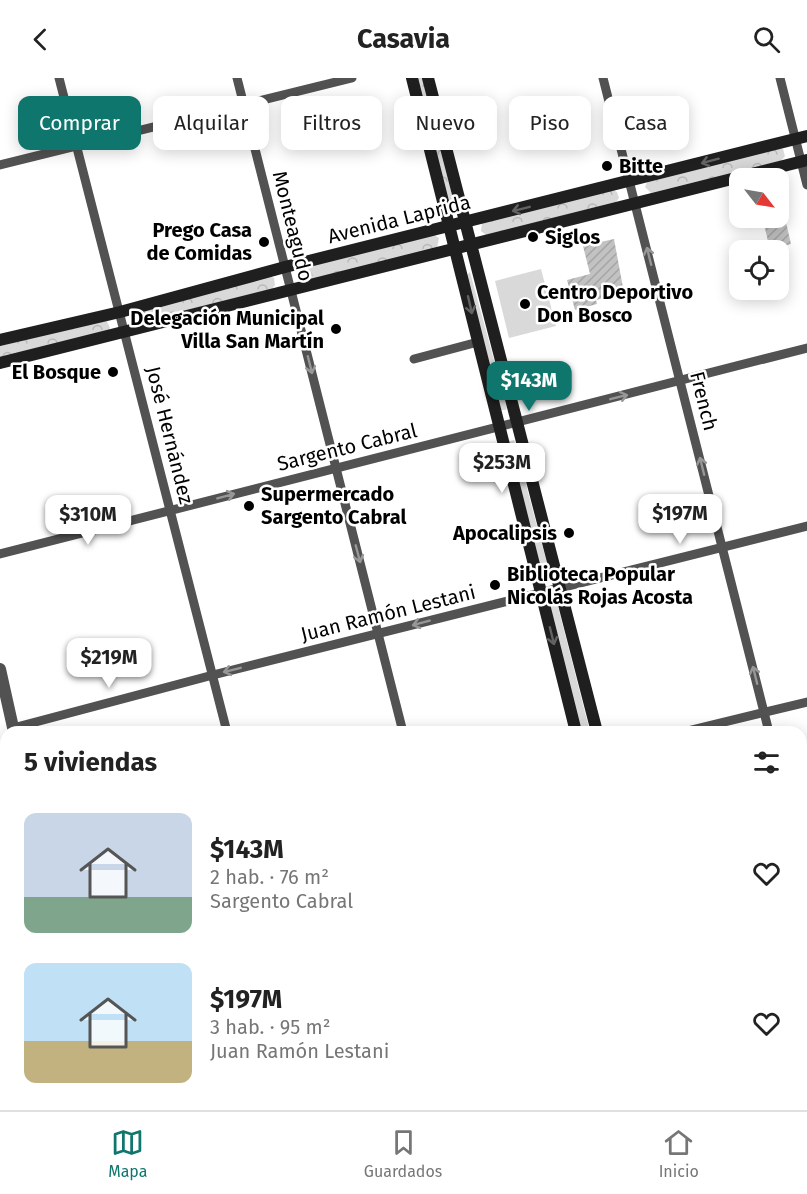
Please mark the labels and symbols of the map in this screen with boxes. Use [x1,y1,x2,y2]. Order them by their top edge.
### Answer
place label: Bitte [619,154,663,178]
one-way arrow [701,155,720,167]
marker: Bitte [600,159,614,173]
street label: Monteagudo [268,168,318,284]
north arrow [729,168,789,228]
street label: Avenida Laprida [325,190,473,248]
one-way arrow [512,204,531,216]
place label: Prego Casa de Comidas [146,218,252,265]
place label: Siglos [545,225,601,249]
marker: Siglos [526,230,540,244]
marker: Prego Casa de Comidas [257,235,271,249]
one-way arrow [643,247,655,266]
place label: Centro Deportivo Don Bosco [537,280,693,327]
one-way arrow [464,295,476,314]
marker: Centro Deportivo Don Bosco [518,297,532,311]
place label: Delegación Municipal Villa San Martín [130,306,324,353]
marker: Delegación Municipal Villa San Martín [329,322,343,336]
one-way arrow [304,356,316,375]
place label: El Bosque [12,360,101,384]
pin: $143M [487,361,571,412]
street label: José Hernández [141,364,199,507]
marker: El Bosque [106,365,120,379]
street label: French [685,369,723,433]
one-way arrow [609,391,628,402]
street label: Sargento Cabral [275,418,419,476]
pin: $253M [460,443,544,494]
one-way arrow [695,457,707,476]
place label: Supermercado Sargento Cabral [261,482,406,529]
one-way arrow [216,489,235,501]
pin: $197M [638,494,722,545]
pin: $310M [46,495,130,546]
marker: Supermercado Sargento Cabral [242,499,256,513]
place label: Apocalipsis [452,521,557,545]
marker: Apocalipsis [562,526,576,540]
one-way arrow [352,545,364,564]
place label: Biblioteca Popular Nicolás Rojas Acosta [507,562,693,609]
marker: Biblioteca Popular Nicolás Rojas Acosta [488,578,502,592]
street label: Juan Ramón Lestani [298,580,478,646]
one-way arrow [412,618,431,630]
one-way arrow [547,627,559,646]
pin: $219M [67,638,151,689]
one-way arrow [222,665,241,677]
one-way arrow [748,666,760,685]

